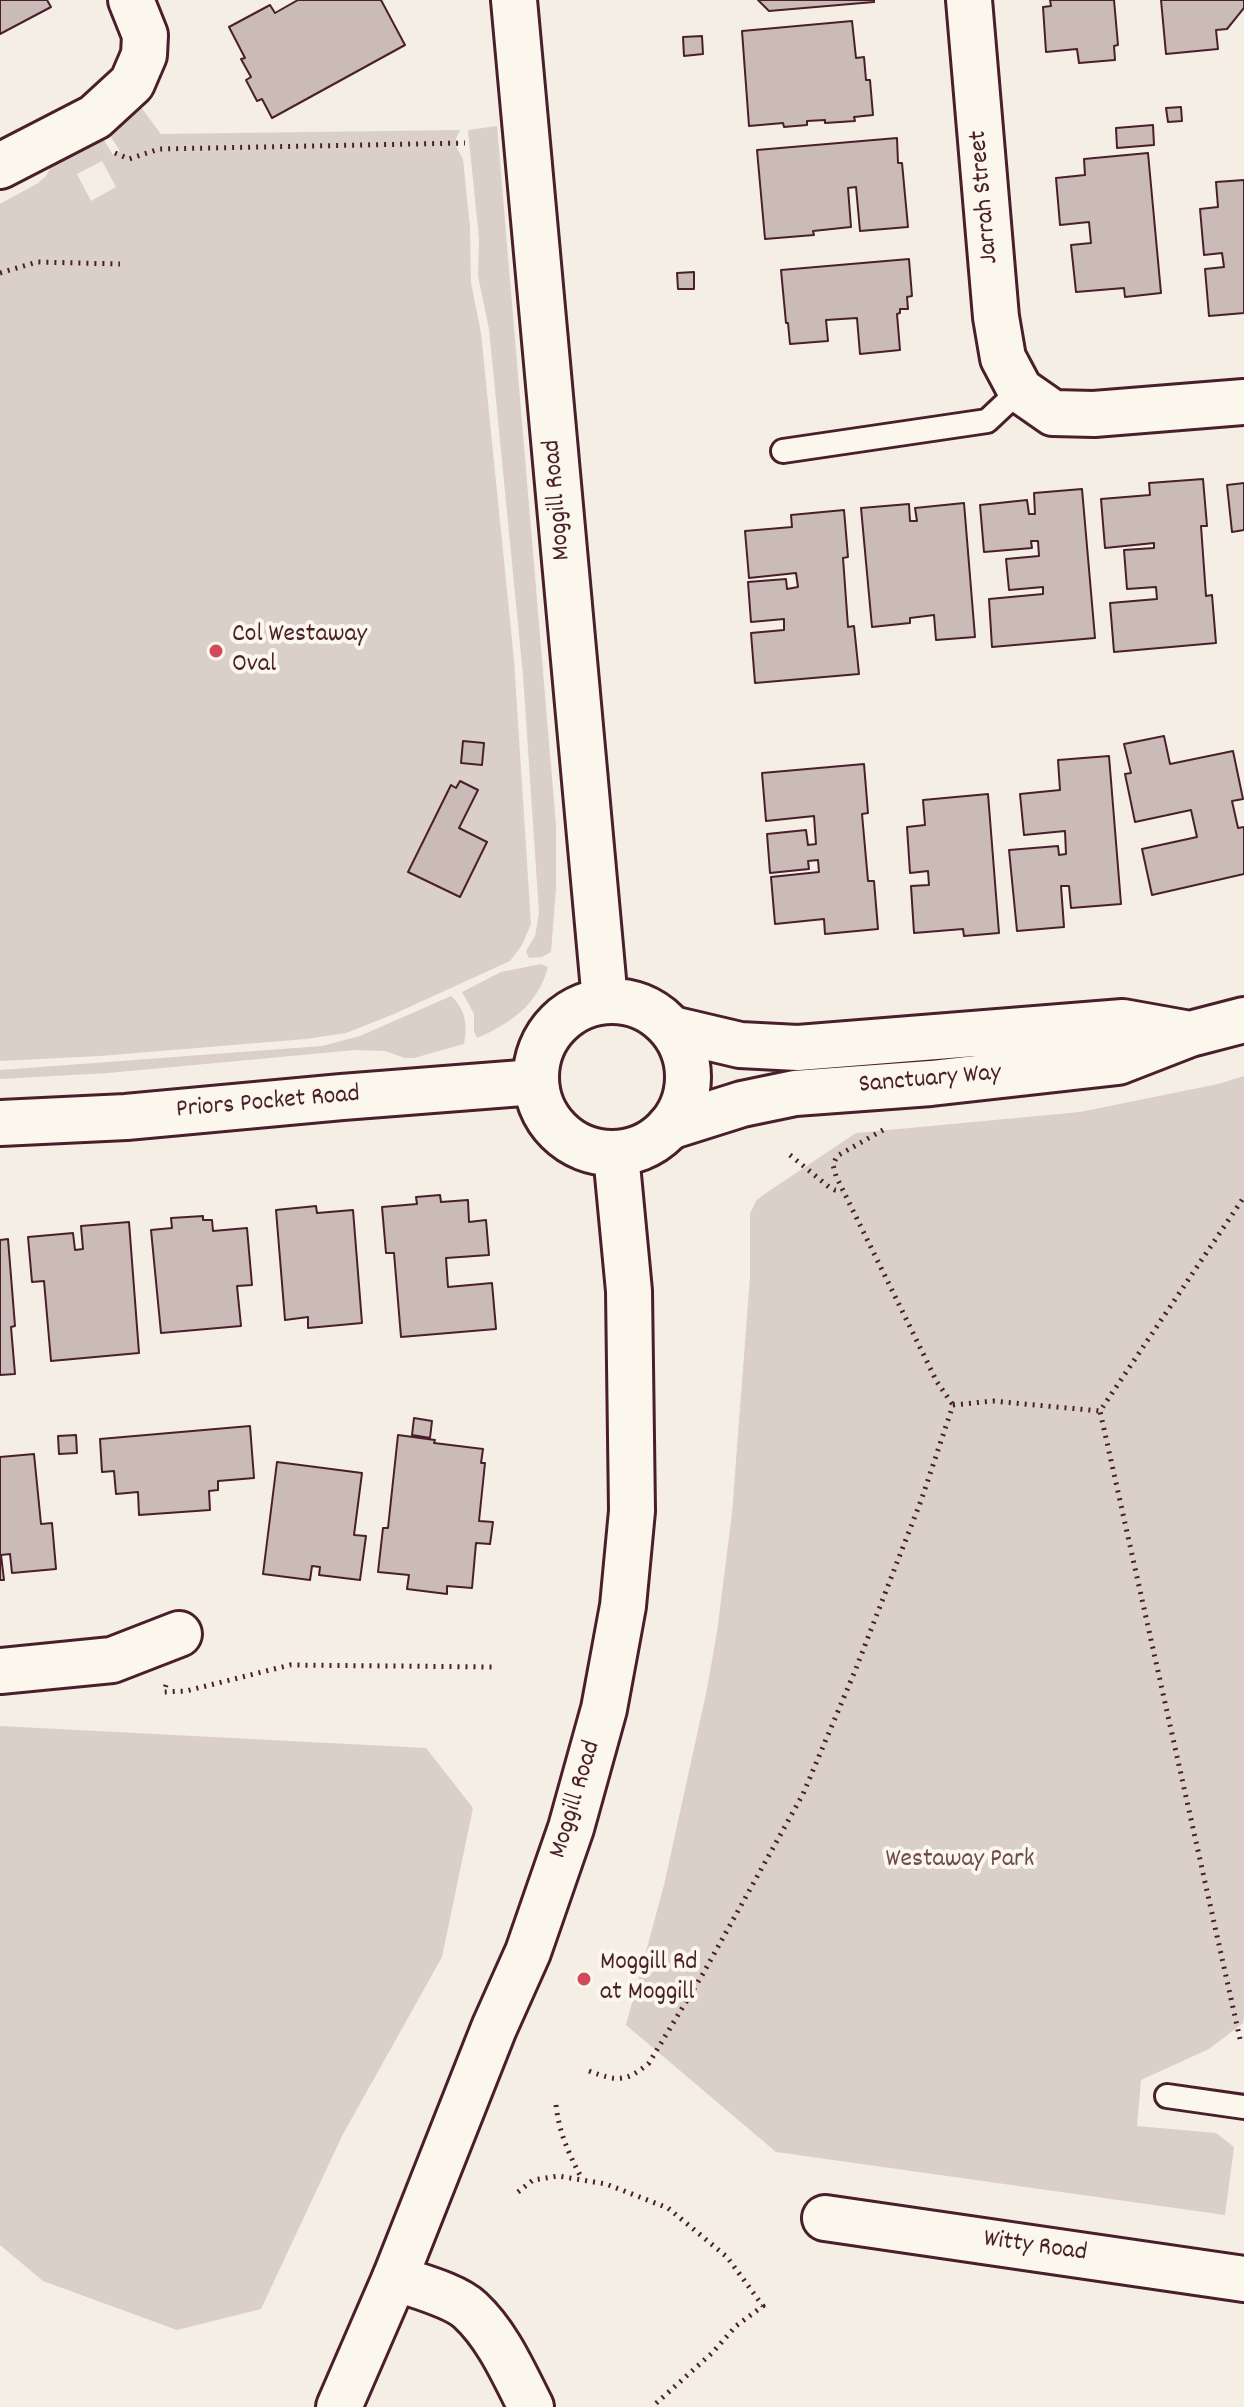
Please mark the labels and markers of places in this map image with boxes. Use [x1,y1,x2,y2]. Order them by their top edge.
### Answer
place label: Col Westaway Oval [232,620,367,682]
marker: Col Westaway Oval [207,642,225,660]
place label: Moggill Rd at Moggill [600,1948,698,2010]
marker: Moggill Rd at Moggill [575,1970,593,1988]

